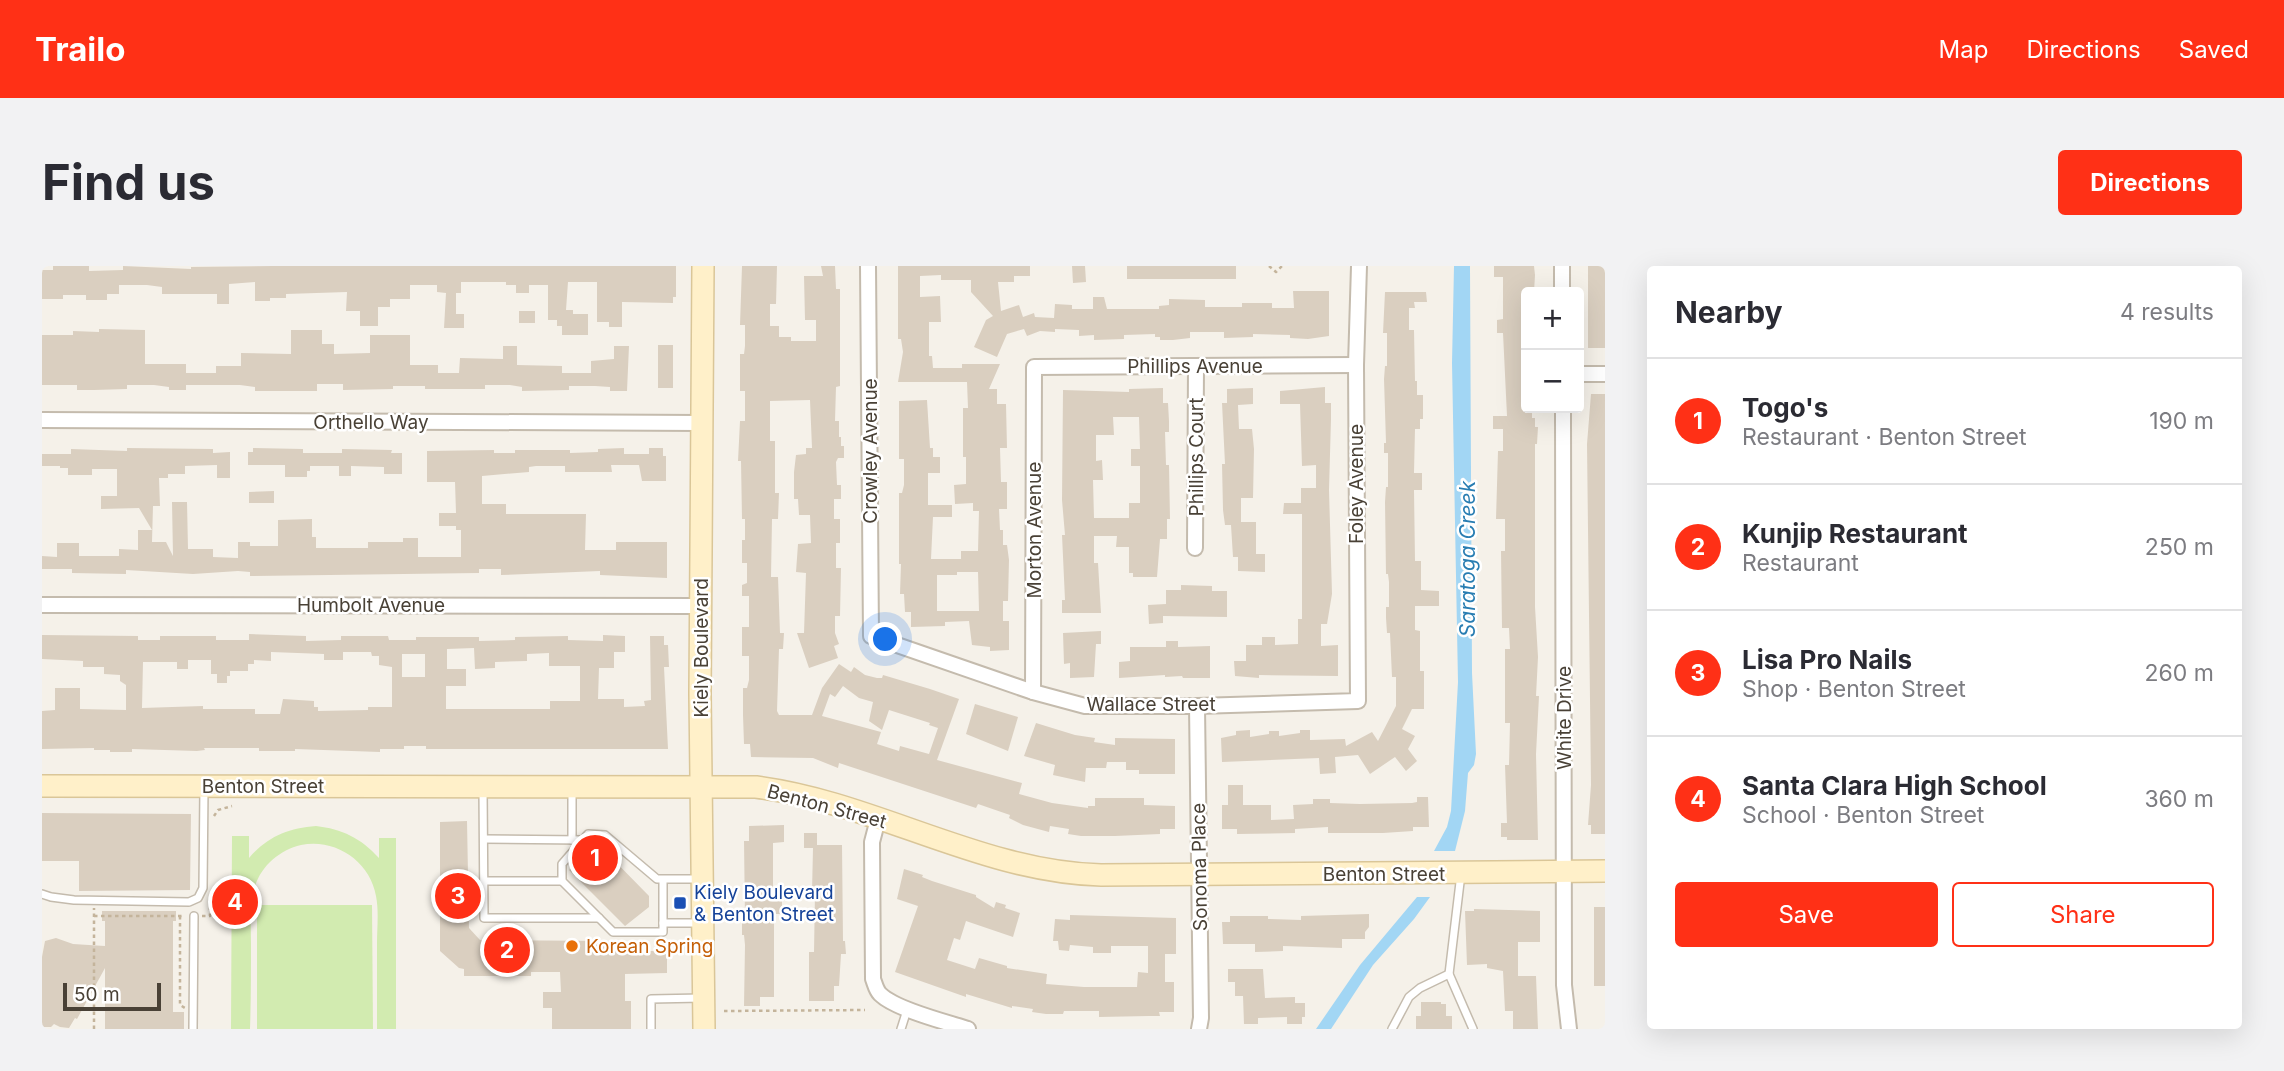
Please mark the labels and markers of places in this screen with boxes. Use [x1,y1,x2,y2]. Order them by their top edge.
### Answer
pin: 1 [572,832,618,884]
pin: 3 [435,870,481,922]
pin: 4 [212,876,258,928]
place label: Kiely Boulevard & Benton Street [694,881,834,926]
marker: Kiely Boulevard & Benton Street [672,895,688,911]
pin: 2 [484,924,530,976]
place label: Korean Spring [586,935,714,958]
marker: Korean Spring [564,938,580,954]

